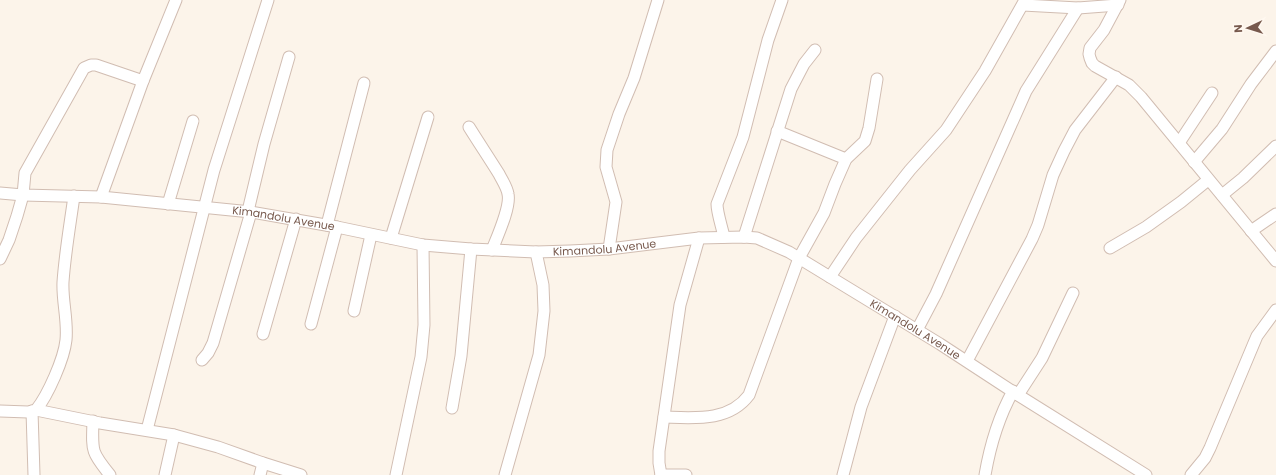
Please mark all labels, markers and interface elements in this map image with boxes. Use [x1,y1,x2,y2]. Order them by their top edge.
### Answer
north arrow [1228,8,1268,48]
text: N [1230,24,1246,33]
street label: Kimandolu Avenue [232,202,336,235]
street label: Kimandolu Avenue [553,235,657,259]
street label: Kimandolu Avenue [867,295,964,363]

